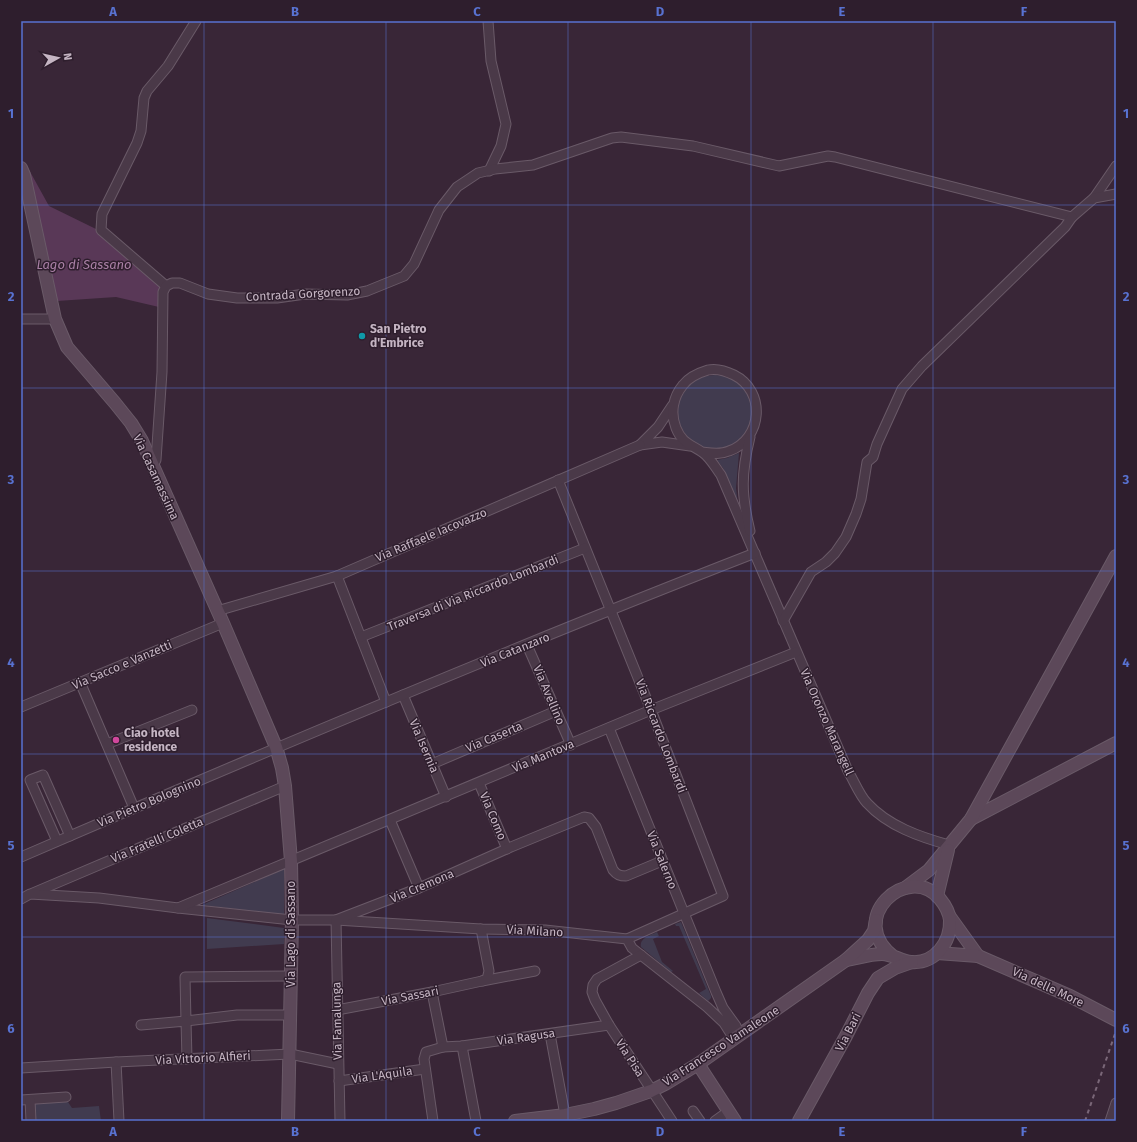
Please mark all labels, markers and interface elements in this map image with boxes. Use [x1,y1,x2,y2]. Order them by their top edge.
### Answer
text: A [108,4,117,19]
text: B [291,4,299,19]
text: C [473,4,481,19]
text: D [656,4,665,19]
text: E [839,4,846,19]
text: F [1021,4,1028,19]
north arrow [38,38,78,78]
text: N [60,52,74,61]
text: 1 [8,106,14,121]
text: 1 [1123,106,1129,121]
water label: Lago di Sassano [36,257,132,272]
street label: Contrada Gorgorenzo [245,284,361,304]
text: 2 [8,289,15,304]
text: 2 [1123,289,1130,304]
place label: San Pietro d'Embrice [370,322,427,350]
marker: San Pietro d'Embrice [357,331,367,341]
street label: Via Casamassima [130,432,182,522]
text: 3 [7,472,15,487]
text: 3 [1122,472,1130,487]
street label: Via Raffaele Iacovazzo [373,505,489,565]
street label: Traversa di Via Riccardo Lombardi [385,552,561,634]
street label: Via Catanzaro [478,630,552,670]
street label: Via Sacco e Vanzetti [70,638,174,692]
text: 4 [7,655,15,670]
text: 4 [1122,655,1130,670]
street label: Via Avellino [530,663,568,727]
street label: Via Oronzo Marangell [797,667,857,778]
street label: Via Riccardo Lombardi [633,677,689,795]
street label: Via Isernia [406,717,442,775]
street label: Via Caserta [463,719,525,755]
place label: Ciao hotel residence [124,726,180,754]
marker: Ciao hotel residence [111,735,121,745]
street label: Via Mantova [510,737,576,775]
street label: Via Pietro Bolognino [95,774,203,830]
street label: Via Como [477,790,509,842]
street label: Via Fratelli Coletta [109,814,205,866]
street label: Via Salerno [644,829,680,891]
text: 5 [8,838,15,853]
text: 5 [1123,838,1130,853]
street label: Via Cremona [388,866,456,906]
street label: Via Lago di Sassano [284,881,298,987]
street label: Via Milano [506,923,564,939]
street label: Via delle More [1010,964,1086,1010]
street label: Via Famalunga [329,982,345,1060]
street label: Via Sassari [380,984,440,1008]
street label: Via Francesco Vamaleone [660,1003,782,1089]
street label: Via Bari [832,1010,864,1054]
text: 6 [7,1021,15,1036]
text: 6 [1122,1021,1130,1036]
street label: Via Ragusa [496,1026,556,1048]
street label: Via Pisa [613,1037,647,1079]
street label: Via Vittorio Alfieri [155,1049,251,1067]
street label: Via L'Aquila [351,1064,413,1086]
text: A [108,1124,117,1139]
text: B [291,1124,299,1139]
text: C [473,1124,481,1139]
text: D [656,1124,665,1139]
text: E [839,1124,846,1139]
text: F [1021,1124,1028,1139]

